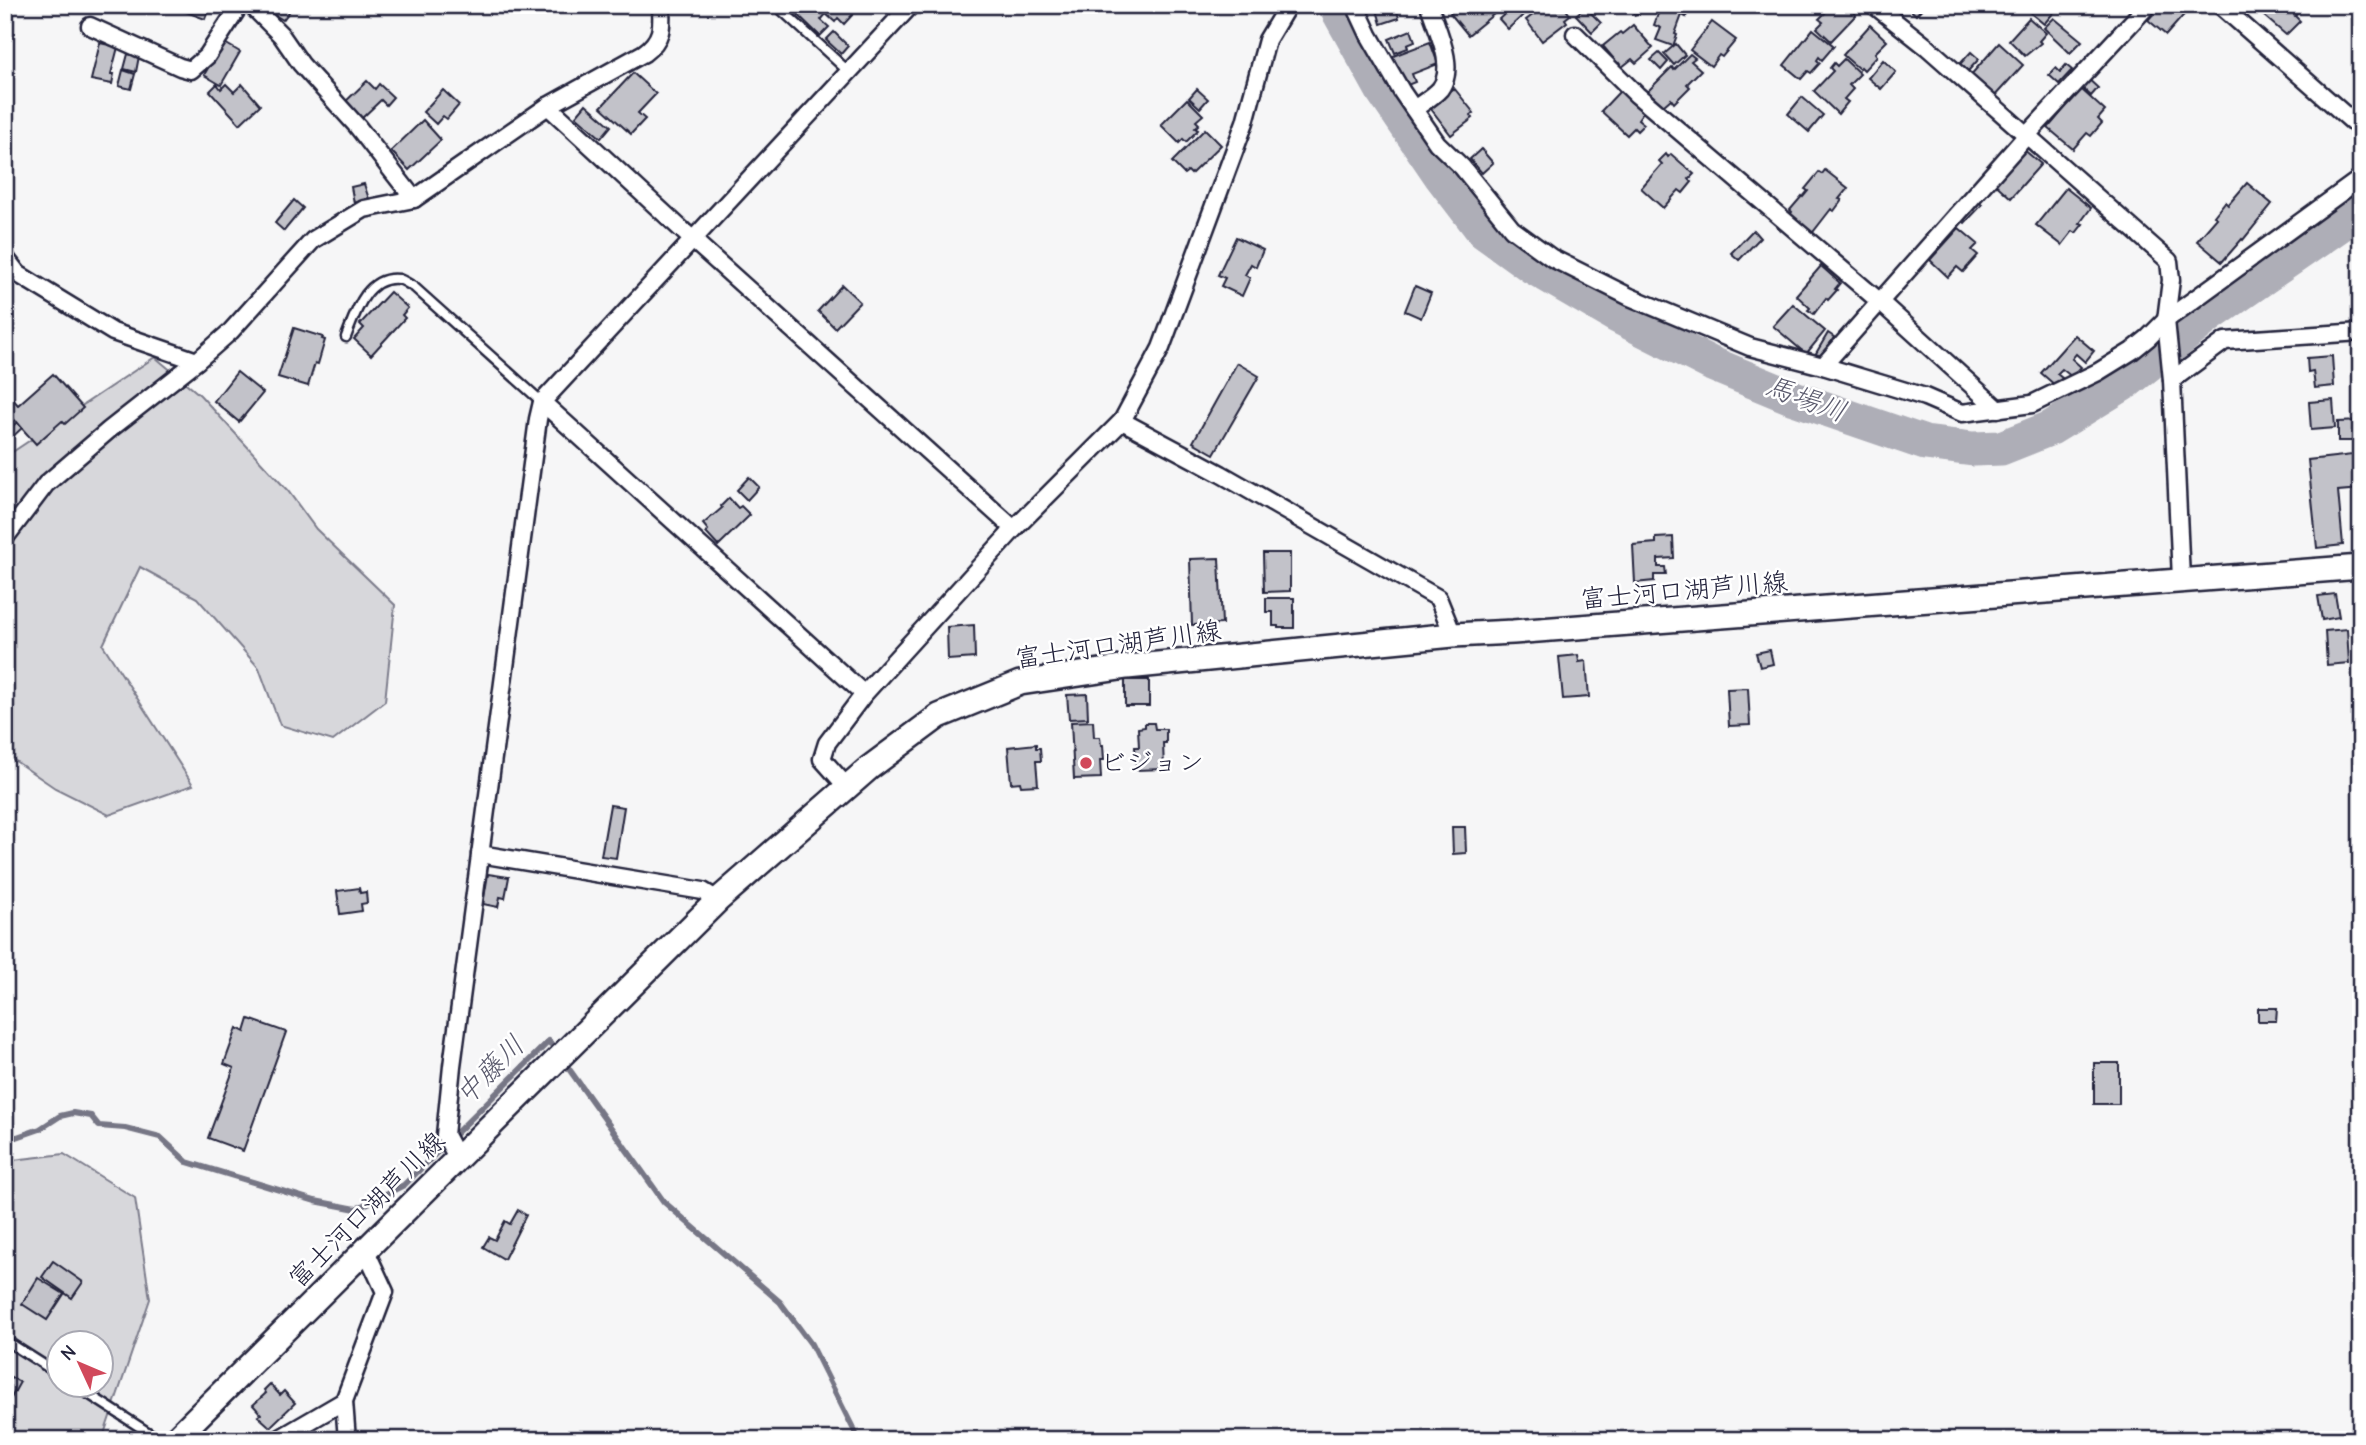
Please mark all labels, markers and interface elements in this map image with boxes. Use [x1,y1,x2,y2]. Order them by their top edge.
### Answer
water label: 馬場川 [1761,370,1851,428]
street label: 富士河口湖芦川線 [1579,567,1789,615]
street label: 富士河口湖芦川線 [1013,616,1223,674]
place label: ビジョン [1100,748,1204,778]
marker: ビジョン [1078,755,1094,771]
water label: 中藤川 [449,1029,531,1111]
street label: 富士河口湖芦川線 [283,1126,451,1294]
north arrow [46,1330,116,1400]
text: N [56,1341,81,1365]

